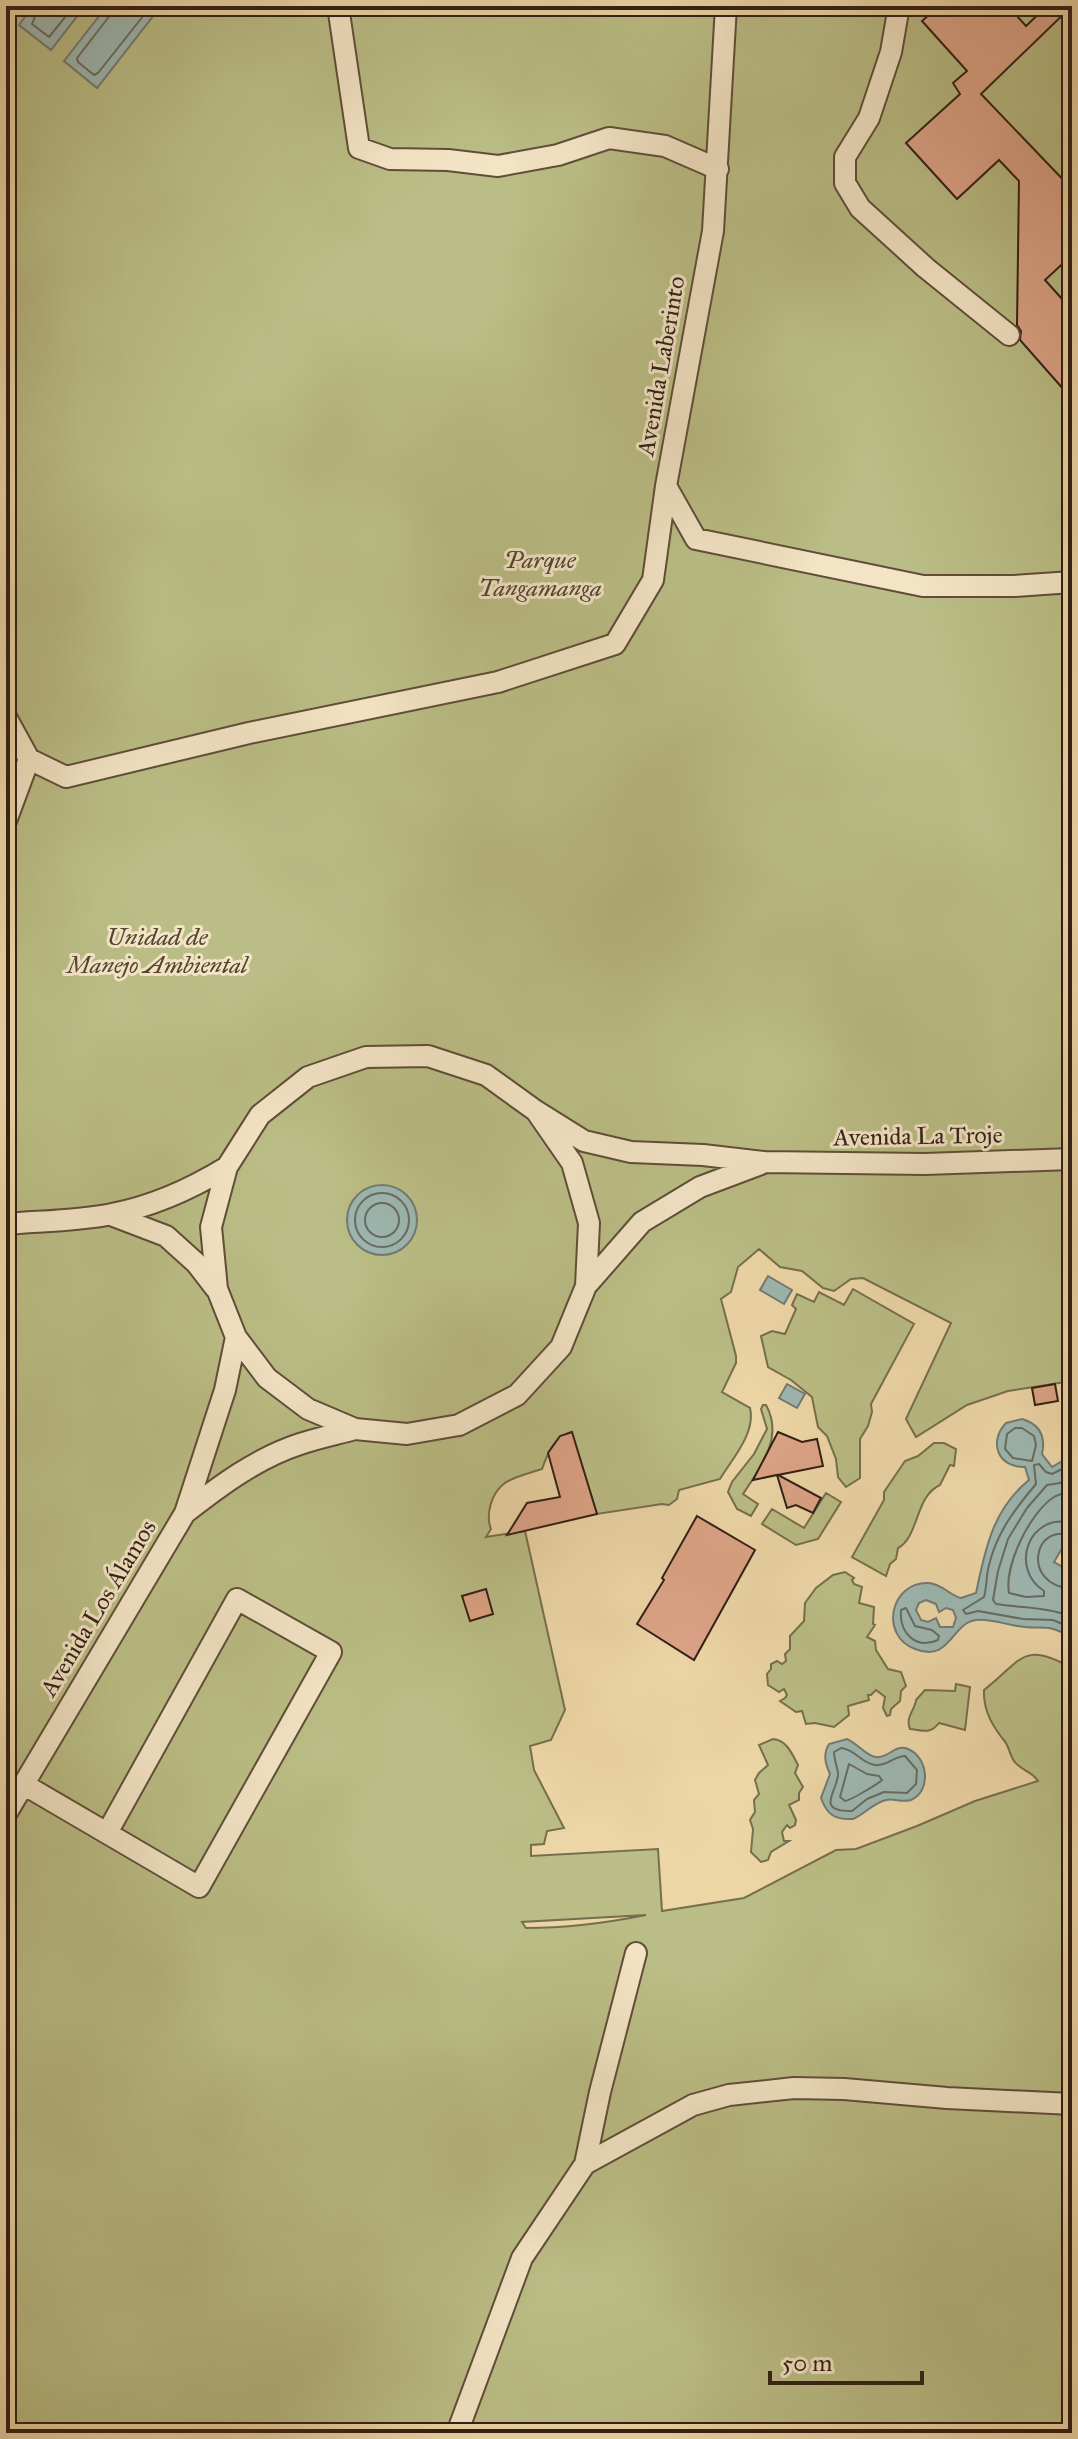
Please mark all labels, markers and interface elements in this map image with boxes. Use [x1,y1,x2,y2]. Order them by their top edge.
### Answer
street label: Avenida Laberinto [630,274,692,459]
park label: Parque Tangamanga [478,545,602,603]
park label: Unidad de Manejo Ambiental [65,922,250,980]
street label: Avenida La Troje [832,1120,1003,1152]
street label: Avenida Los Álamos [33,1514,163,1703]
scale bar [770,2335,922,2385]
text: 50 m [782,2348,832,2378]

